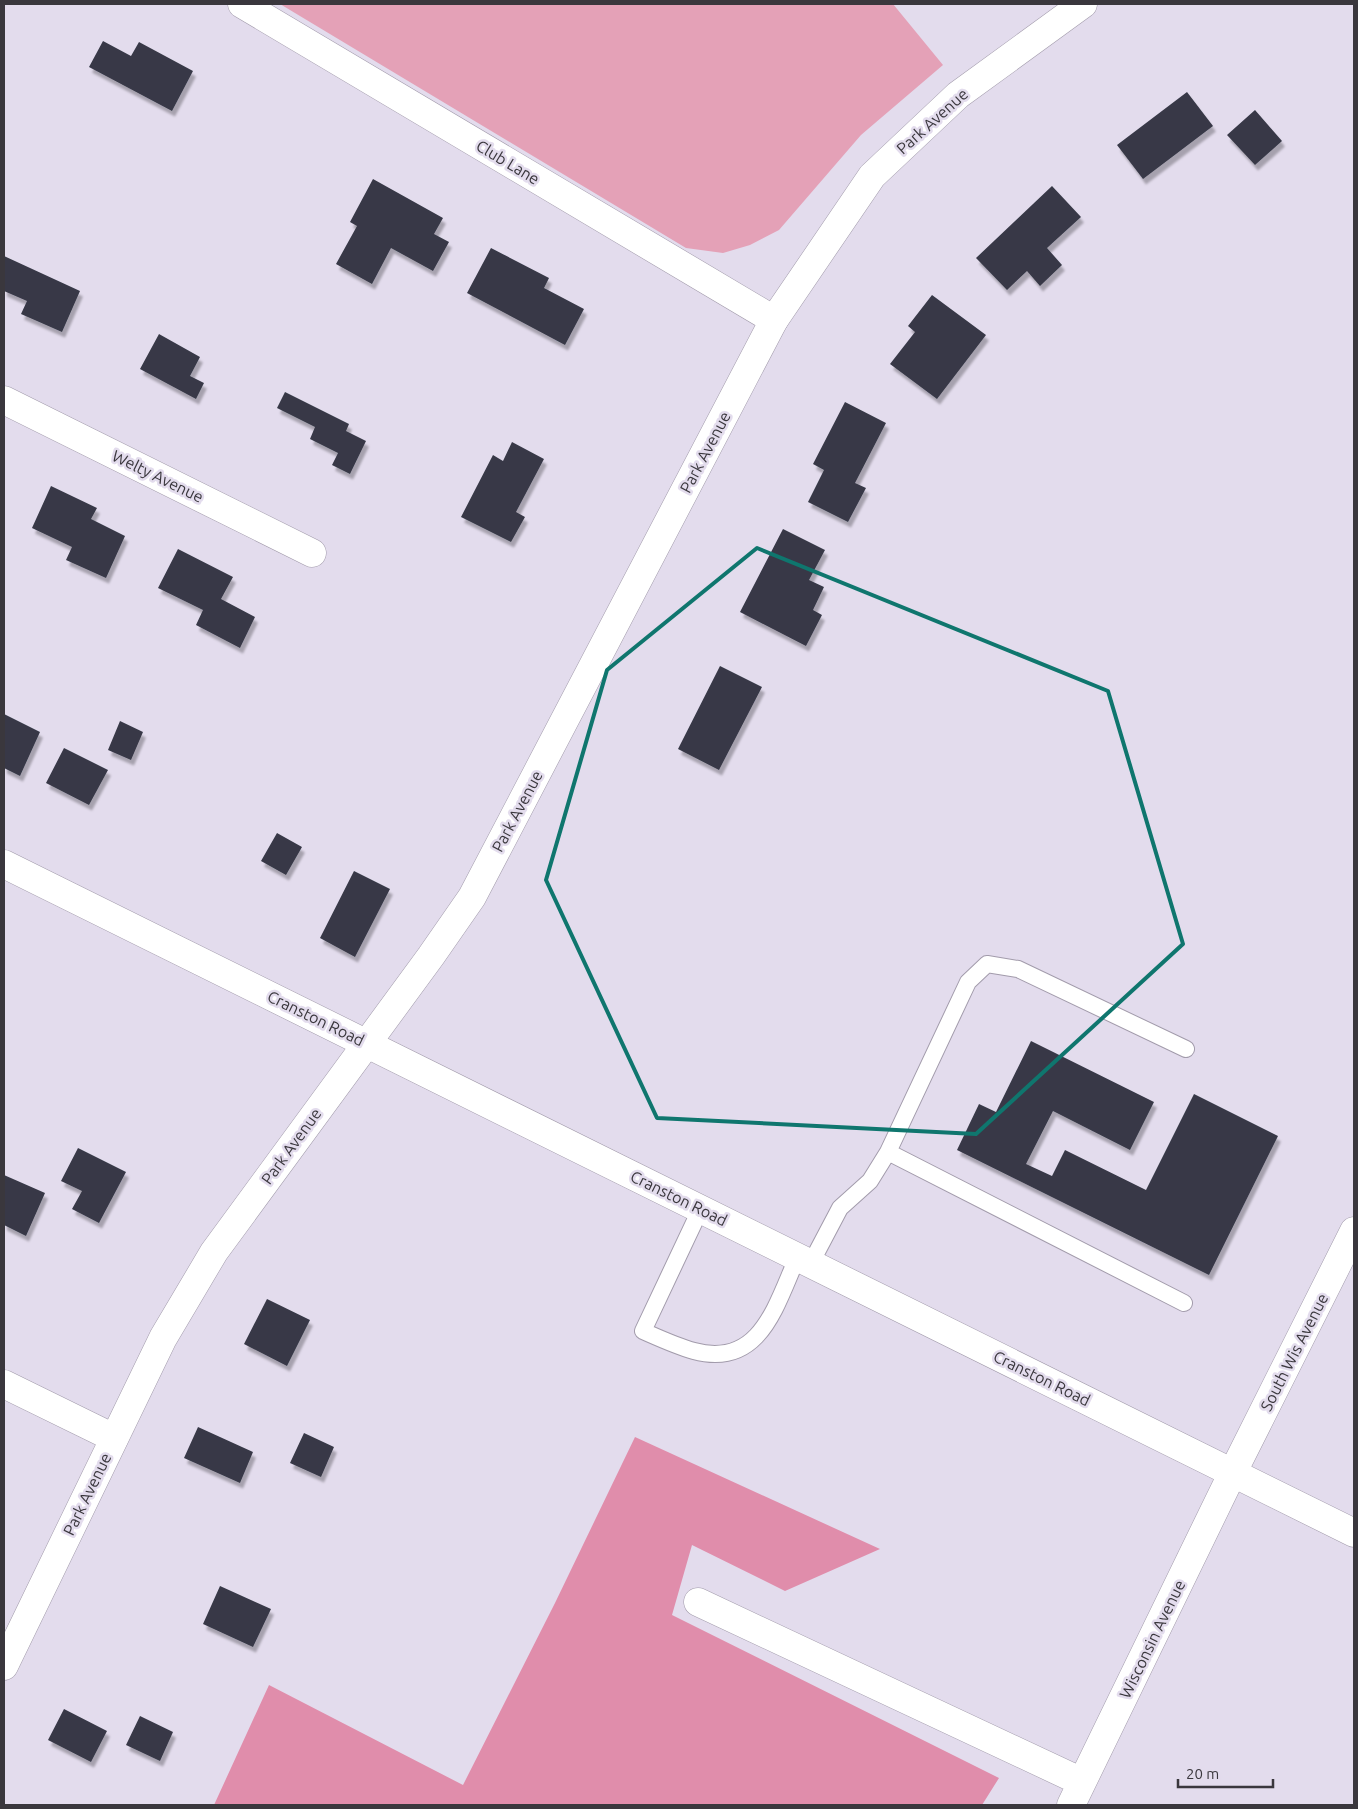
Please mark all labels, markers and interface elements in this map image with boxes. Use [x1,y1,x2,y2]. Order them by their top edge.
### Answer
street label: Park Avenue [893,84,971,158]
street label: Club Lane [473,136,543,188]
street label: Park Avenue [676,408,734,496]
street label: Welty Avenue [109,446,207,506]
street label: Park Avenue [488,767,546,855]
street label: Cranston Road [265,987,367,1049]
street label: Park Avenue [257,1105,325,1187]
street label: Cranston Road [628,1167,730,1229]
street label: South Wis Avenue [1257,1290,1331,1414]
street label: Cranston Road [991,1347,1093,1409]
street label: Park Avenue [59,1450,115,1538]
street label: Wisconsin Avenue [1116,1577,1188,1701]
scale bar [1178,1756,1273,1788]
text: 20 m [1186,1765,1219,1782]

